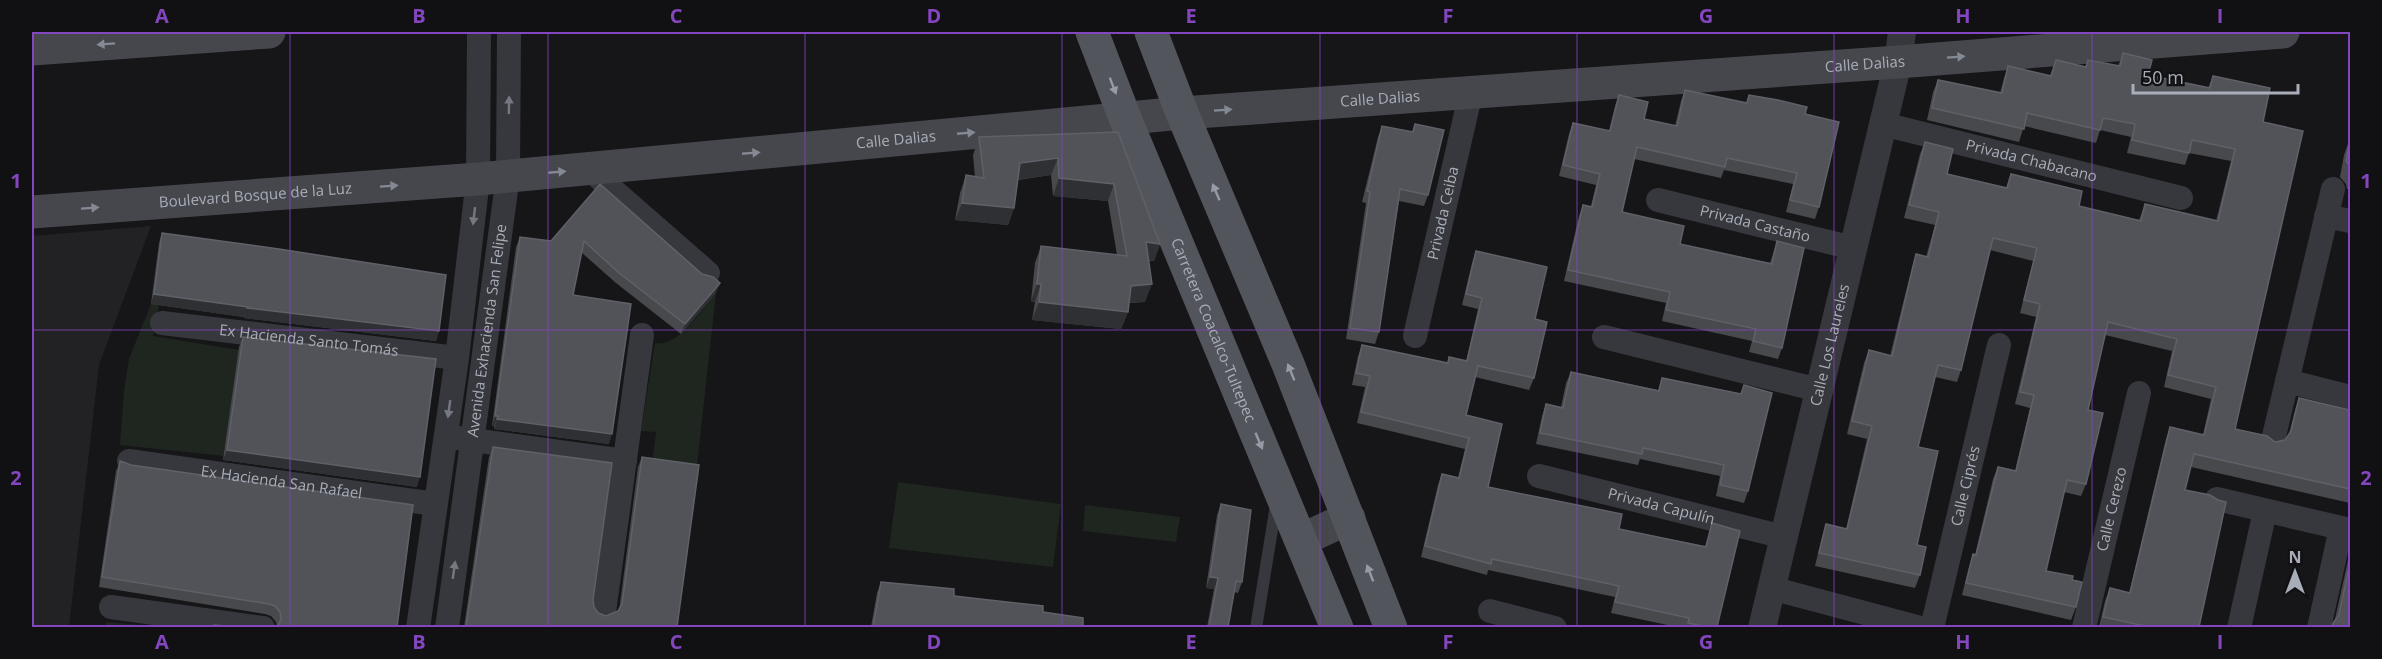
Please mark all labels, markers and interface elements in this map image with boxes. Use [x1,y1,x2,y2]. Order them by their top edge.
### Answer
text: A [155,2,169,29]
text: B [412,2,426,29]
text: C [670,2,683,29]
text: D [927,2,941,29]
text: E [1185,2,1197,29]
text: F [1443,2,1453,29]
text: G [1699,2,1713,29]
text: H [1955,2,1971,29]
text: I [2217,2,2223,29]
one-way arrow [96,39,115,48]
street label: Calle Dalias [1824,50,1906,76]
one-way arrow [1947,52,1966,62]
scale bar [2133,57,2298,95]
text: 50 m [2142,65,2184,89]
one-way arrow [1109,77,1118,95]
street label: Calle Dalias [1339,85,1421,111]
one-way arrow [504,96,514,115]
one-way arrow [1214,105,1233,115]
street label: Calle Dalias [855,125,937,153]
one-way arrow [957,128,976,138]
street label: Privada Chabacano [1964,134,2099,186]
one-way arrow [742,148,761,158]
street label: Privada Ceiba [1422,164,1463,262]
text: 1 [10,167,22,194]
one-way arrow [548,167,567,177]
text: 1 [2360,167,2372,194]
street label: Boulevard Bosque de la Luz [158,177,353,212]
one-way arrow [380,181,399,191]
one-way arrow [1211,184,1220,201]
street label: Privada Castaño [1698,200,1813,246]
one-way arrow [80,203,99,213]
one-way arrow [469,206,478,225]
street label: Avenida Exhacienda San Felipe [462,223,510,438]
street label: Carretera Coacalco-Tultepec [1167,235,1261,425]
street label: Calle Los Laureles [1805,282,1853,408]
street label: Ex Hacienda Santo Tomás [218,319,400,360]
one-way arrow [1286,363,1295,381]
one-way arrow [444,400,453,419]
one-way arrow [1255,432,1264,450]
street label: Calle Ciprés [1945,444,1984,528]
street label: Ex Hacienda San Rafael [200,460,363,503]
text: 2 [10,464,22,491]
text: 2 [2360,464,2372,491]
street label: Calle Cerezo [2091,465,2130,553]
street label: Privada Capulín [1606,483,1717,528]
north arrow [2265,542,2325,602]
text: N [2288,546,2302,568]
one-way arrow [450,560,459,579]
one-way arrow [1365,564,1375,582]
text: A [155,628,169,655]
text: B [412,628,426,655]
text: C [670,628,683,655]
text: D [927,628,941,655]
text: E [1185,628,1197,655]
text: F [1443,628,1453,655]
text: G [1699,628,1713,655]
text: H [1955,628,1971,655]
text: I [2217,628,2223,655]

